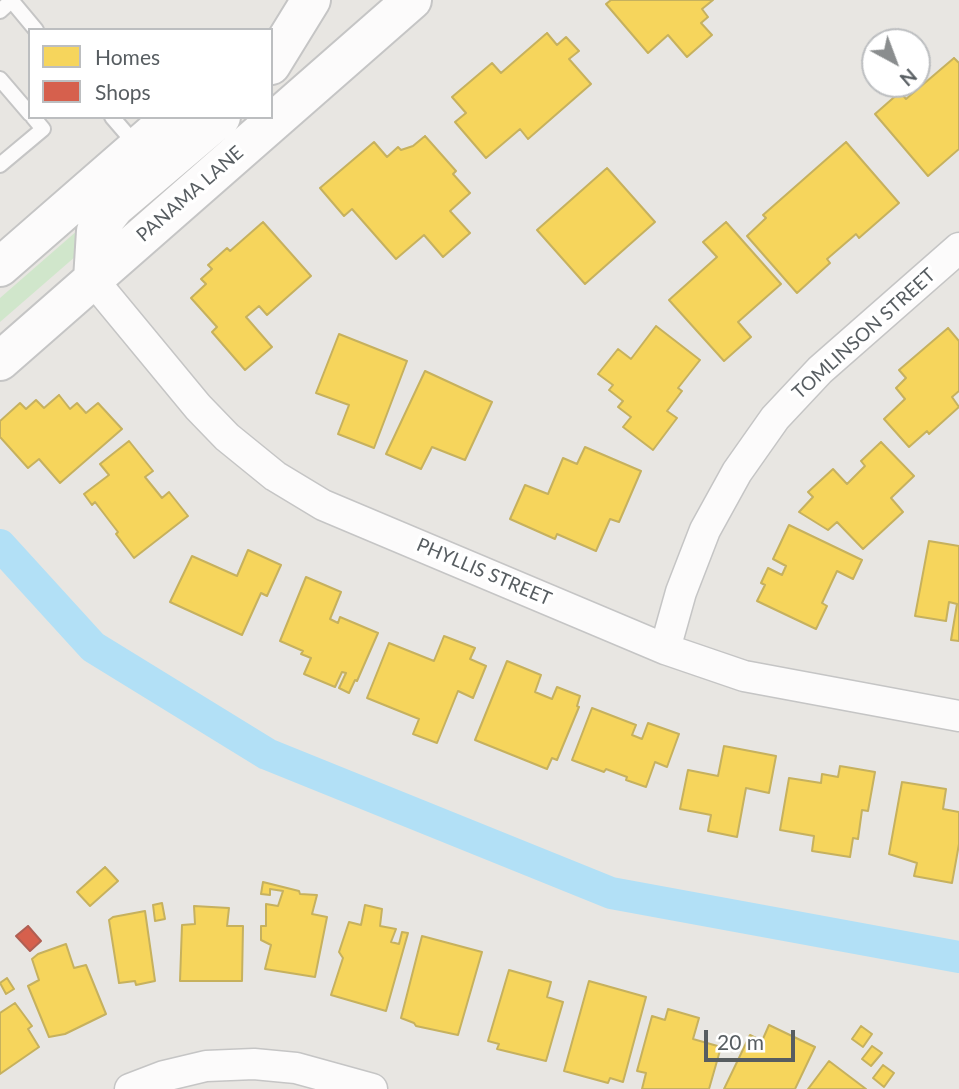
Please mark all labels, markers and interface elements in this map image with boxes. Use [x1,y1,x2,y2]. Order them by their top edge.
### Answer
legend [28,28,273,119]
north arrow [861,28,931,98]
text: Homes [95,44,160,69]
text: N [896,64,922,91]
text: Shops [95,79,151,104]
street label: PANAMA LANE [132,141,248,247]
street label: TOMLINSON STREET [788,264,940,404]
street label: PHYLLIS STREET [413,533,555,611]
scale bar [707,1016,798,1060]
text: 20 m [717,1029,764,1054]

